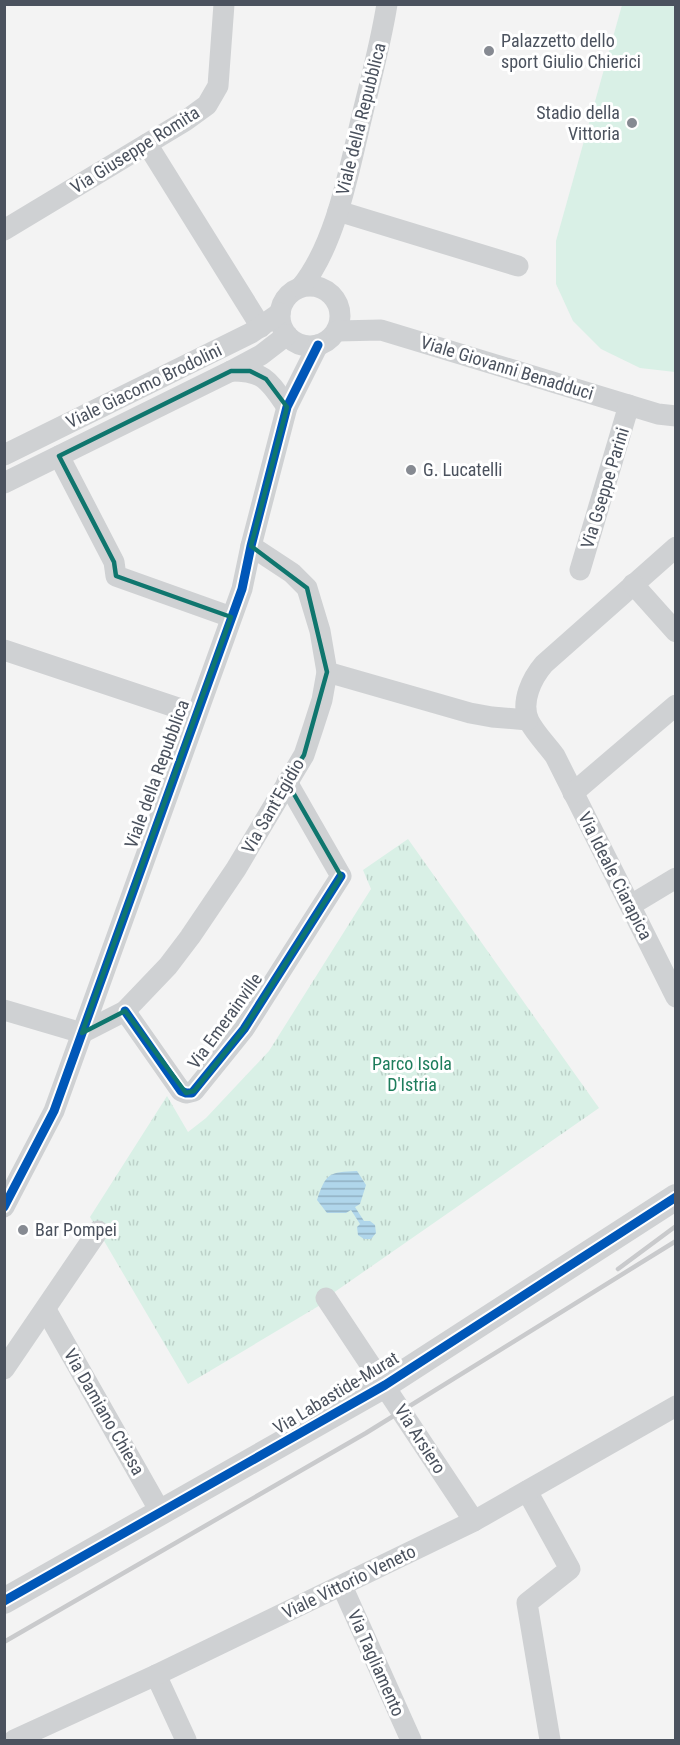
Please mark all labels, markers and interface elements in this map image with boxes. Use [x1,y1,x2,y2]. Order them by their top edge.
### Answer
place label: Palazzetto dello sport Giulio Chierici [501,30,641,72]
street label: Viale della Repubblica [331,40,390,197]
marker: Palazzetto dello sport Giulio Chierici [482,44,496,58]
street label: Via Giuseppe Romita [67,102,203,198]
place label: Stadio della Vittoria [536,102,620,144]
marker: Stadio della Vittoria [625,116,639,130]
street label: Viale Giovanni Benadduci [418,331,596,404]
street label: Viale Giacomo Brodolini [63,339,225,432]
street label: Via Gseppe Parini [576,425,633,551]
place label: G. Lucatelli [423,459,502,480]
marker: G. Lucatelli [404,463,418,477]
street label: Viale della Repubblica [120,697,193,851]
street label: Via Sant'Egidio [237,755,308,857]
street label: Via Ideale Ciarapica [574,808,657,943]
street label: Via Emerainville [183,969,266,1073]
park label: Parco Isola D'Istria [372,1053,452,1095]
place label: Bar Pompei [35,1219,117,1240]
marker: Bar Pompei [16,1223,30,1237]
street label: Via Damiano Chiesa [60,1345,149,1479]
street label: Via Labastide-Murat [269,1347,402,1438]
street label: Via Arsiero [390,1400,450,1477]
street label: Viale Vittorio Veneto [279,1540,419,1623]
street label: Via Tagliamento [344,1606,409,1719]

